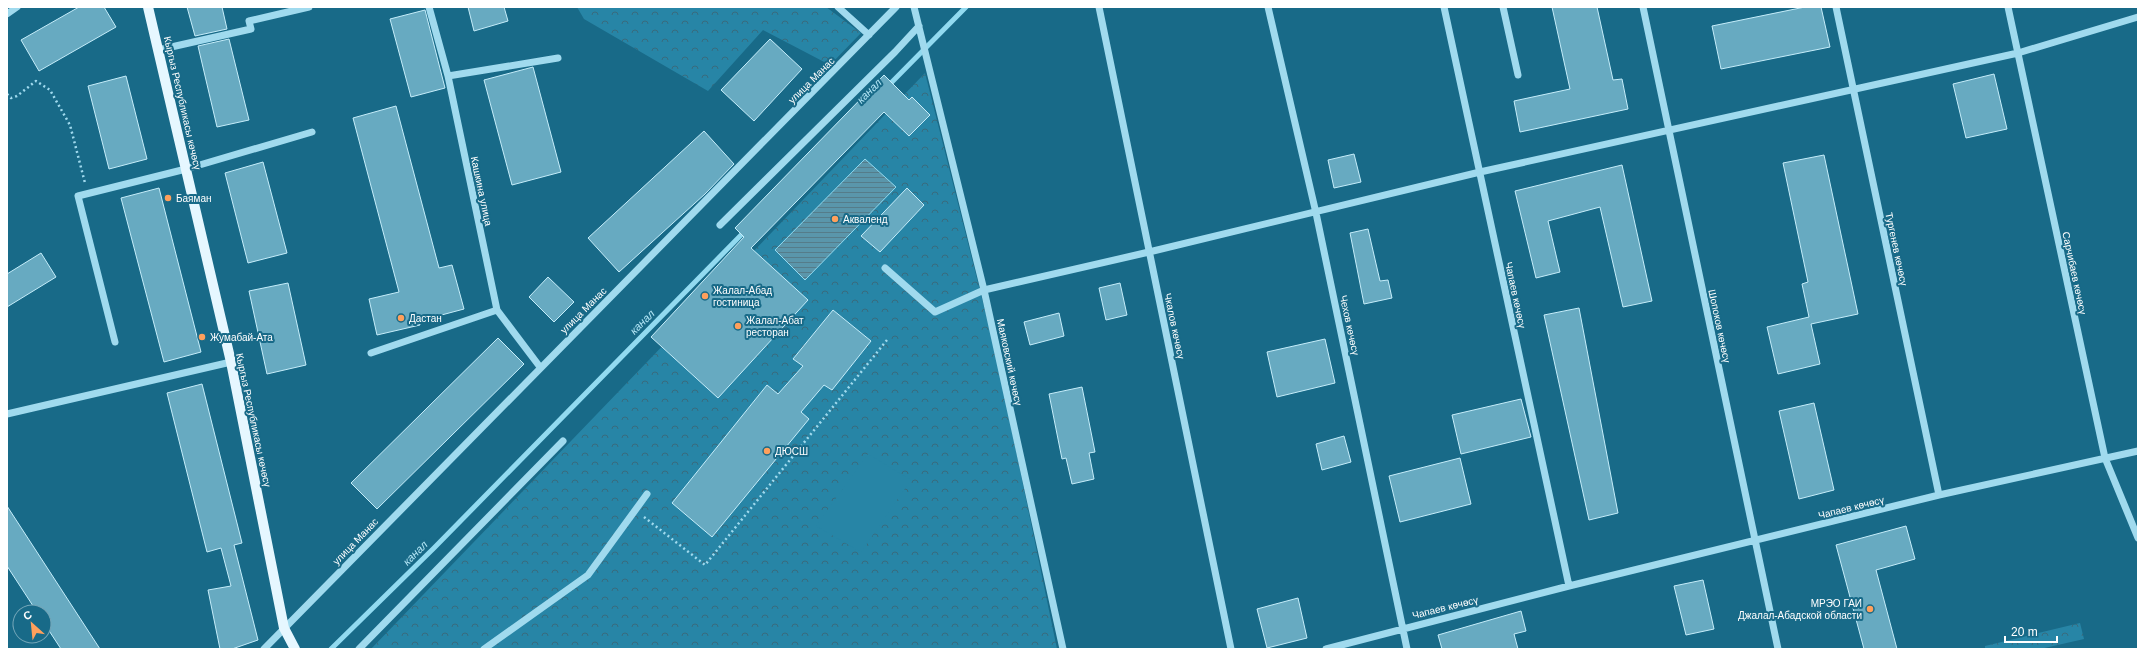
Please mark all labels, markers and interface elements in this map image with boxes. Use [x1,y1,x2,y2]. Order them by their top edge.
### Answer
street label: Кыргыз Республикасы көчөсү [162,35,203,171]
street label: улица Манас [786,55,837,106]
water label: канал [854,76,884,106]
street label: Кашкина улица [469,155,494,227]
marker: Баяман [163,193,173,203]
place label: Баяман [176,193,212,204]
street label: Тургенев көчөсү [1883,211,1910,287]
marker: Акваленд [830,214,840,224]
place label: Акваленд [843,214,888,225]
street label: Сарчибаев көчөсү [2060,231,2089,316]
street label: Чапаев көчөсү [1503,261,1528,329]
street label: улица Манас [558,285,609,336]
place label: Жалал-Абад гостиница [713,285,772,308]
street label: Шопоков көчөсү [1706,288,1733,364]
marker: Жалал-Абад гостиница [700,291,710,301]
street label: Чкалов көчөсү [1162,292,1187,360]
street label: Чехов көчөсү [1338,294,1361,356]
water label: канал [627,307,657,337]
marker: Дастан [396,313,406,323]
place label: Дастан [409,313,442,324]
place label: Жалал-Абат ресторан [746,315,804,338]
street label: Маяковский көчөсү [995,318,1024,407]
marker: Жалал-Абат ресторан [733,321,743,331]
marker: Жумабай-Ата [197,332,207,342]
place label: Жумабай-Ата [210,332,273,343]
street label: Кыргыз Республикасы көчөсү [234,352,273,488]
marker: ДЮСШ [762,446,772,456]
place label: ДЮСШ [775,446,808,457]
street label: Чапаев көчөсү [1817,494,1885,521]
street label: улица Манас [330,516,380,567]
water label: канал [400,538,430,568]
street label: Чапаев көчөсү [1411,594,1479,621]
place label: МРЭО ГАИ Джалал-Абадской области [1738,598,1862,621]
north arrow [12,604,52,644]
marker: МРЭО ГАИ Джалал-Абадской области [1865,604,1875,614]
text: С [21,608,34,622]
scale bar [2005,618,2057,644]
text: 20 m [2011,625,2038,639]

